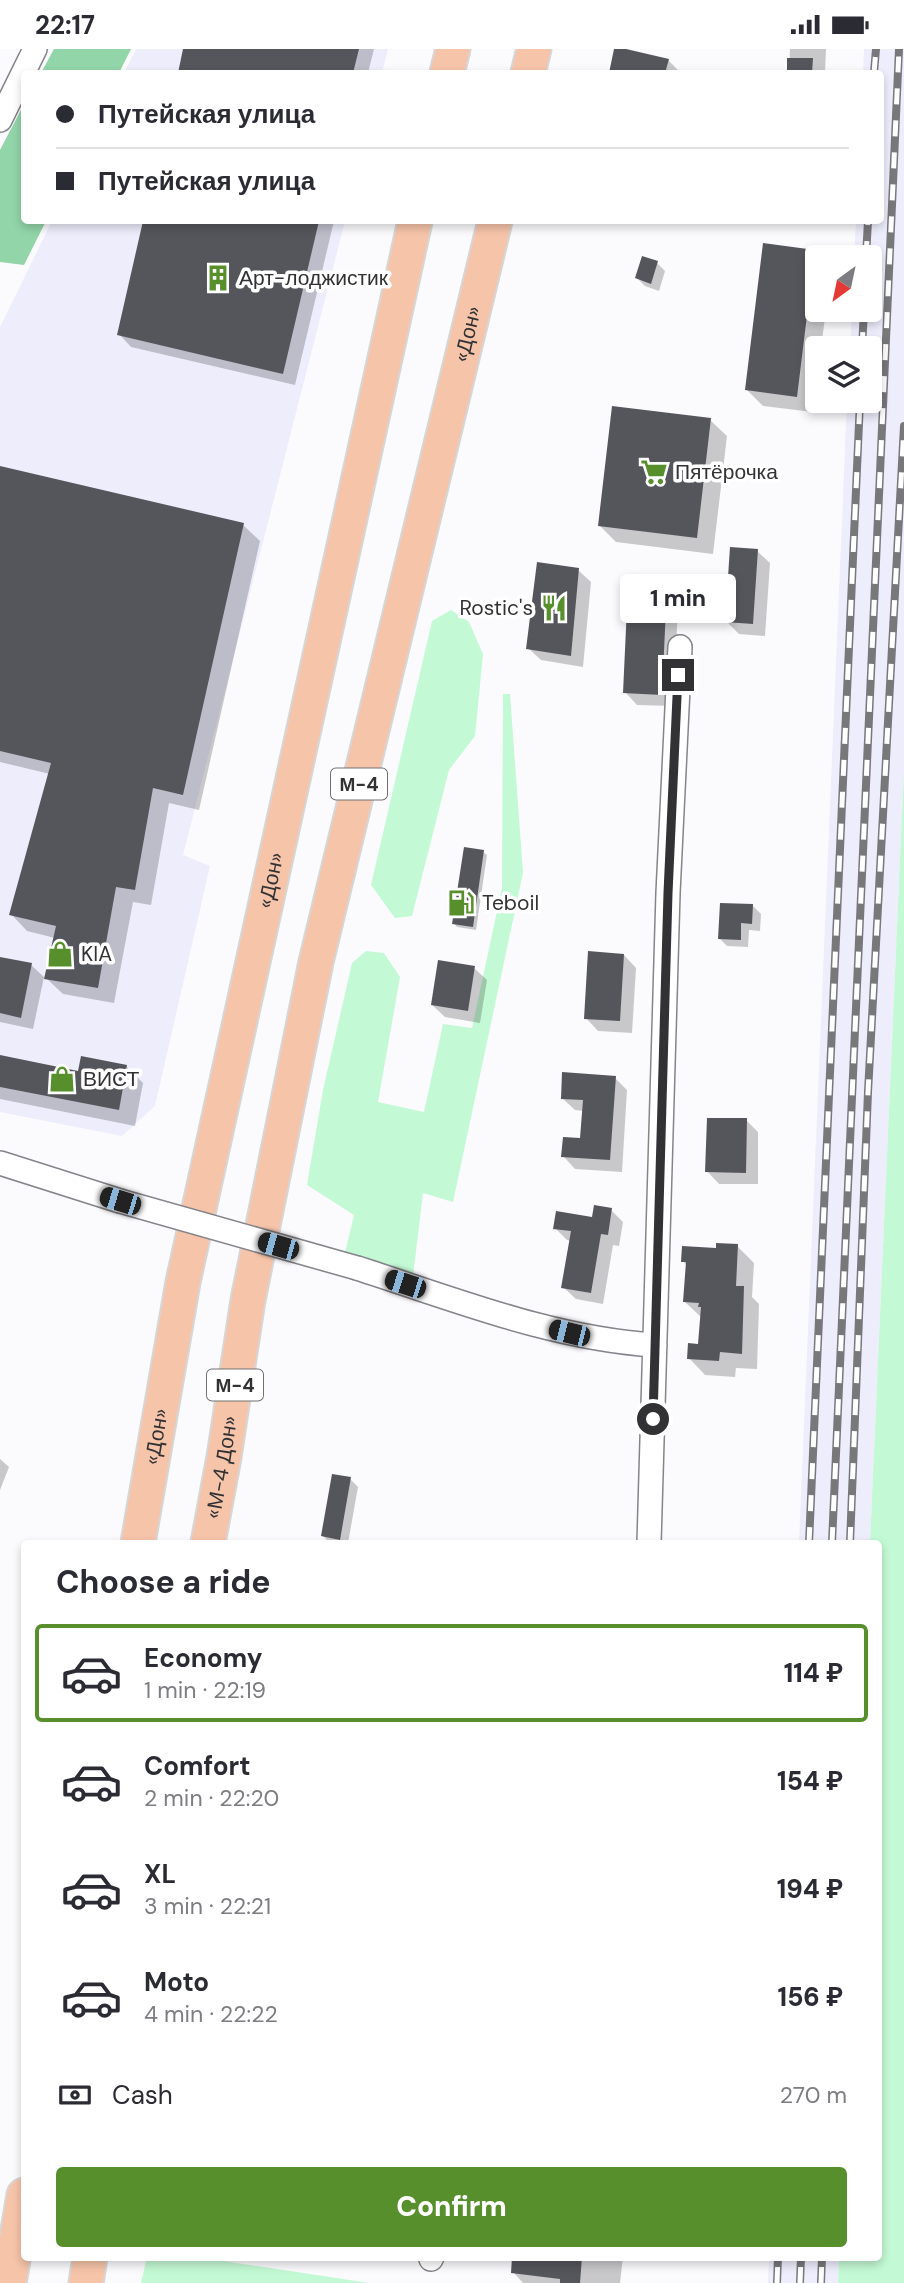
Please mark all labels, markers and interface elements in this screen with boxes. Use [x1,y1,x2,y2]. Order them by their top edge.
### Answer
text: 22:17 [35,8,95,42]
text: Путейская улица [98,97,315,131]
text: Путейская улица [98,164,315,198]
north arrow [805,245,882,322]
map controls [805,245,882,413]
building icon: Арт-лоджистик [203,263,233,293]
place label: Арт-лоджистик [239,264,389,292]
street label: «Дон» [447,303,488,365]
button: layers [805,336,882,413]
supermarket icon: Пятёрочка [639,457,669,487]
place label: Пятёрочка [675,458,778,486]
callout: 1 min [620,573,736,623]
text: 1 min [650,583,706,613]
restaurant icon: Rostic's [539,593,569,623]
place label: Rostic's [459,594,533,622]
route end [662,659,694,691]
road number: М-4 [331,769,387,799]
street label: «Дон» [251,850,291,911]
fuel station icon: Teboil [446,888,476,918]
place label: Teboil [482,889,539,917]
shop icon: KIA [45,939,75,969]
place label: KIA [81,940,112,968]
shop icon: ВИСТ [47,1064,77,1094]
place label: ВИСТ [83,1065,140,1093]
car [97,1185,144,1217]
car [255,1230,302,1262]
car [382,1268,429,1300]
car [547,1318,592,1348]
road number: М-4 [207,1369,263,1401]
route start [637,1403,669,1435]
street label: «Дон» [138,1406,175,1467]
street label: «М-4 Дон» [199,1414,244,1521]
text: Choose a ride [56,1561,271,1603]
text: Economy [144,1641,262,1675]
icon: car [60,1642,123,1705]
text: 114 ₽ [784,1656,843,1690]
text: 1 min · 22:19 [144,1675,266,1705]
text: Comfort [144,1749,250,1783]
icon: car [60,1750,123,1813]
text: 154 ₽ [777,1764,843,1798]
text: 2 min · 22:20 [144,1783,279,1813]
text: XL [144,1857,176,1891]
icon: car [60,1858,123,1921]
text: 194 ₽ [777,1872,843,1906]
text: 3 min · 22:21 [144,1891,271,1921]
text: Moto [144,1965,209,1999]
icon: car [60,1966,123,2029]
text: 156 ₽ [778,1980,843,2014]
text: 4 min · 22:22 [144,1999,278,2029]
icon: cash [56,2076,94,2114]
text: Cash [112,2078,173,2112]
text: 270 m [780,2080,847,2110]
button: Confirm [56,2167,847,2247]

